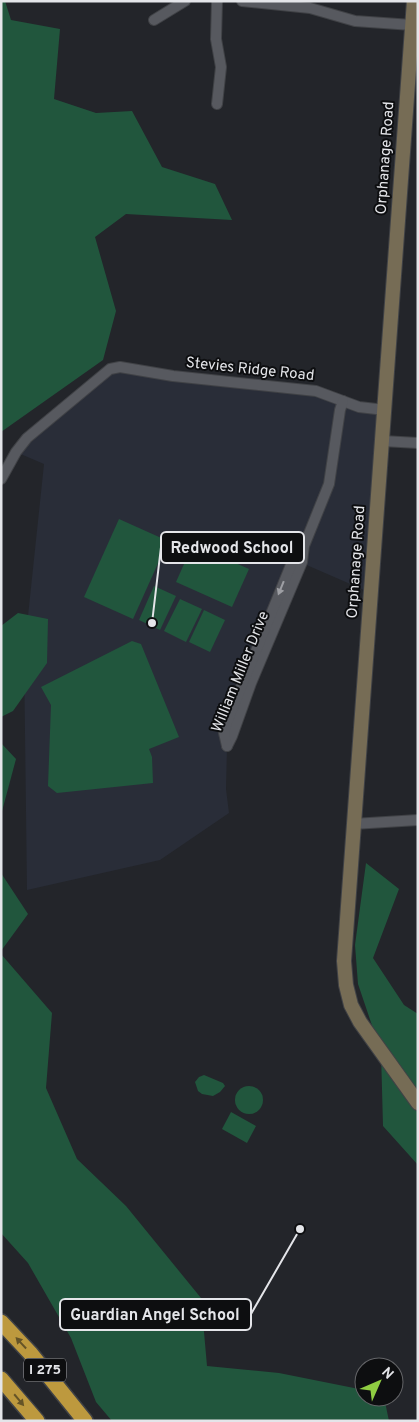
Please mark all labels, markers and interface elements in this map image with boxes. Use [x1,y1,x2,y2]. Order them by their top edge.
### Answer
street label: Orphanage Road [373,101,399,215]
street label: Stevies Ridge Road [185,354,315,386]
street label: Orphanage Road [344,505,370,619]
callout: Redwood School [161,532,304,563]
text: Redwood School [170,539,294,559]
one-way arrow [277,581,285,596]
street label: William Miller Drive [208,609,274,735]
callout: Guardian Angel School [60,1299,251,1330]
text: Guardian Angel School [70,1306,240,1326]
one-way arrow [15,1337,27,1349]
north arrow [354,1357,404,1407]
road number: I 275 [24,1358,66,1382]
text: N [378,1364,397,1383]
one-way arrow [14,1393,25,1406]

